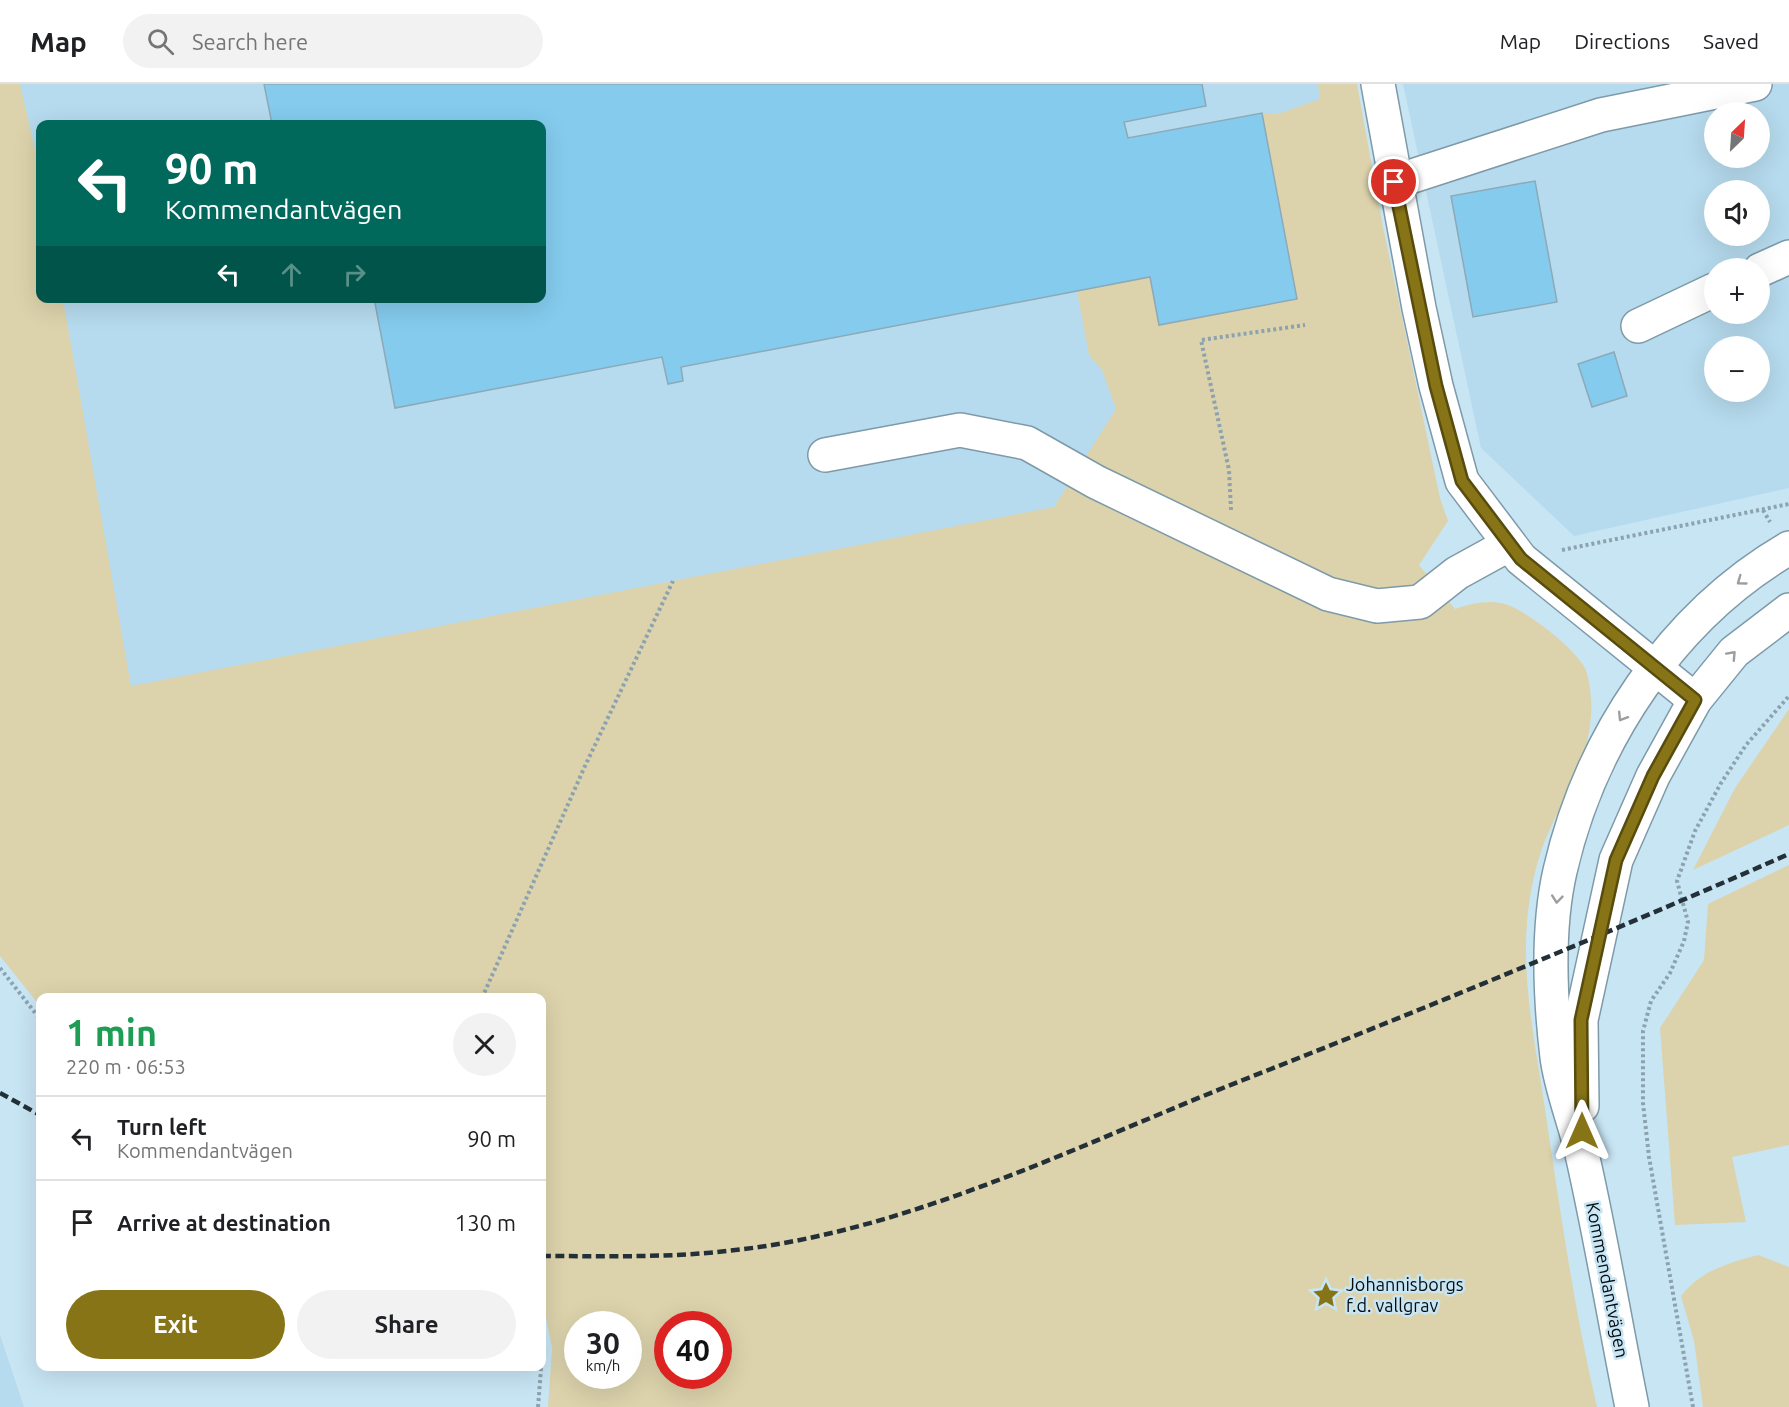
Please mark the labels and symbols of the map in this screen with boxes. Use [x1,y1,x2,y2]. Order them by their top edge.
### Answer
north arrow [1704,102,1770,168]
pin [1368,156,1419,207]
one-way arrow [1736,574,1747,585]
one-way arrow [1725,651,1736,662]
one-way arrow [1618,711,1630,721]
one-way arrow [1551,895,1564,904]
position arrow [1550,1099,1614,1163]
street label: Kommendantvägen [1583,1200,1633,1359]
place label: Johannisborgs f.d. vallgrav [1346,1274,1464,1315]
place icon: Johannisborgs f.d. vallgrav [1311,1280,1341,1310]
speed limit sign: 40 [654,1311,732,1389]

